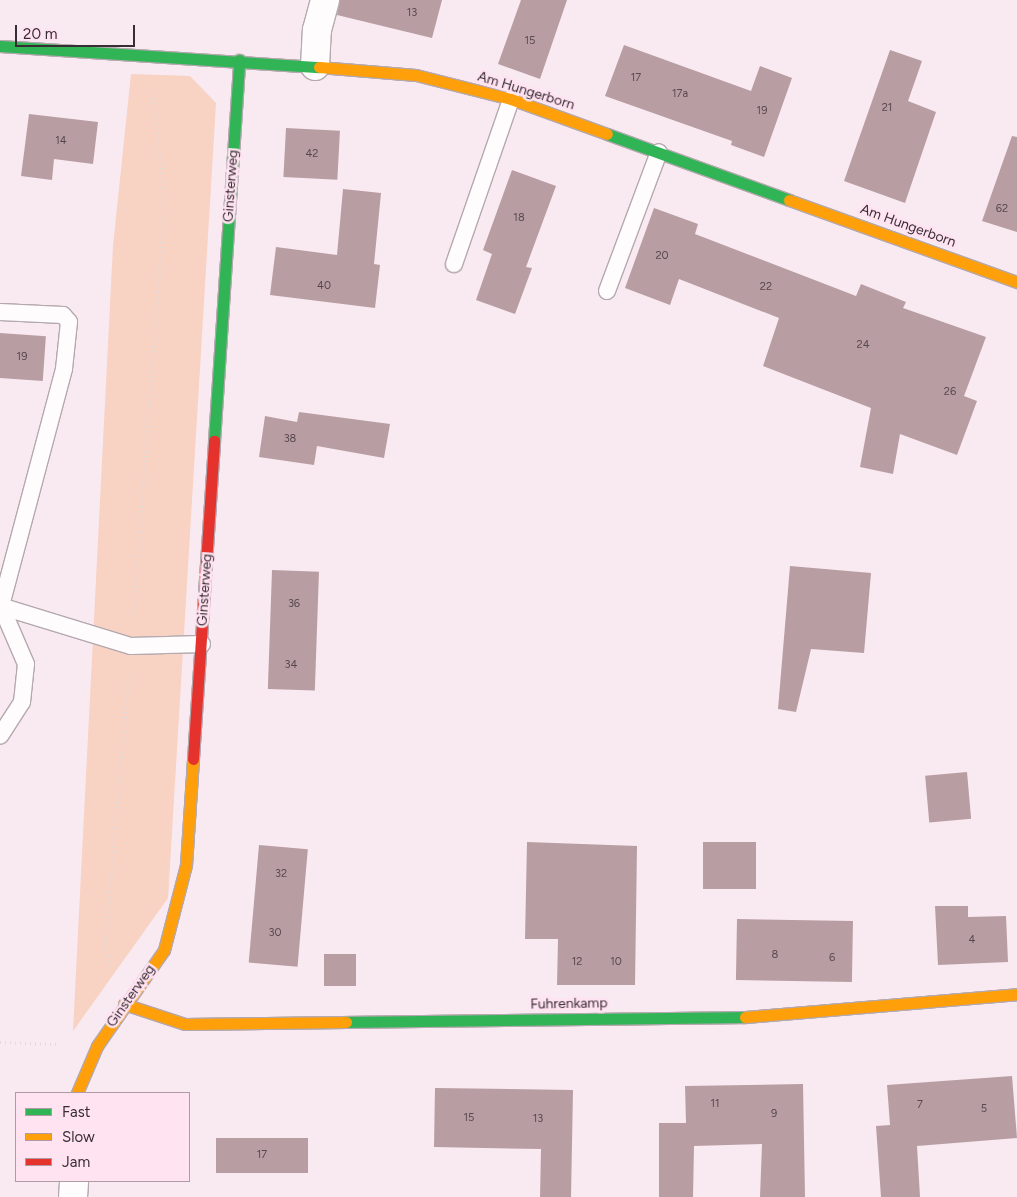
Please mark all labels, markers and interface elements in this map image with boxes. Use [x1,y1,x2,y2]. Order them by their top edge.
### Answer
house number: 13 [407,6,417,20]
scale bar [18,15,138,47]
text: 20 m [23,25,57,43]
house number: 15 [525,34,535,48]
street label: Am Hungerborn [476,68,576,114]
house number: 17 [631,71,641,85]
house number: 17a [672,87,688,101]
house number: 21 [882,101,892,115]
house number: 19 [757,104,767,118]
house number: 14 [55,134,67,148]
house number: 42 [306,147,318,161]
street label: Ginsterweg [220,149,242,223]
street label: Am Hungerborn [858,201,958,251]
house number: 62 [996,202,1008,216]
house number: 18 [513,211,525,225]
house number: 20 [655,249,669,263]
house number: 40 [317,279,331,293]
house number: 22 [760,280,772,294]
house number: 24 [857,338,869,352]
house number: 19 [17,350,27,364]
house number: 26 [944,385,956,399]
house number: 38 [284,432,296,446]
street label: Ginsterweg [194,553,216,627]
house number: 36 [288,597,300,611]
house number: 34 [285,658,297,672]
house number: 32 [275,867,287,881]
house number: 30 [268,926,282,940]
house number: 4 [969,933,975,947]
house number: 8 [772,948,778,962]
house number: 6 [829,951,835,965]
house number: 12 [572,955,582,969]
house number: 10 [610,955,622,969]
street label: Ginsterweg [103,961,159,1031]
street label: Fuhrenkamp [530,995,608,1013]
legend [15,1092,190,1182]
house number: 11 [710,1097,720,1111]
house number: 7 [917,1098,923,1112]
house number: 5 [981,1102,987,1116]
text: Fast [62,1103,90,1121]
house number: 9 [771,1107,777,1121]
house number: 15 [464,1111,474,1125]
house number: 13 [533,1112,543,1126]
text: Slow [62,1128,95,1146]
house number: 17 [257,1148,267,1162]
text: Jam [62,1153,90,1171]

